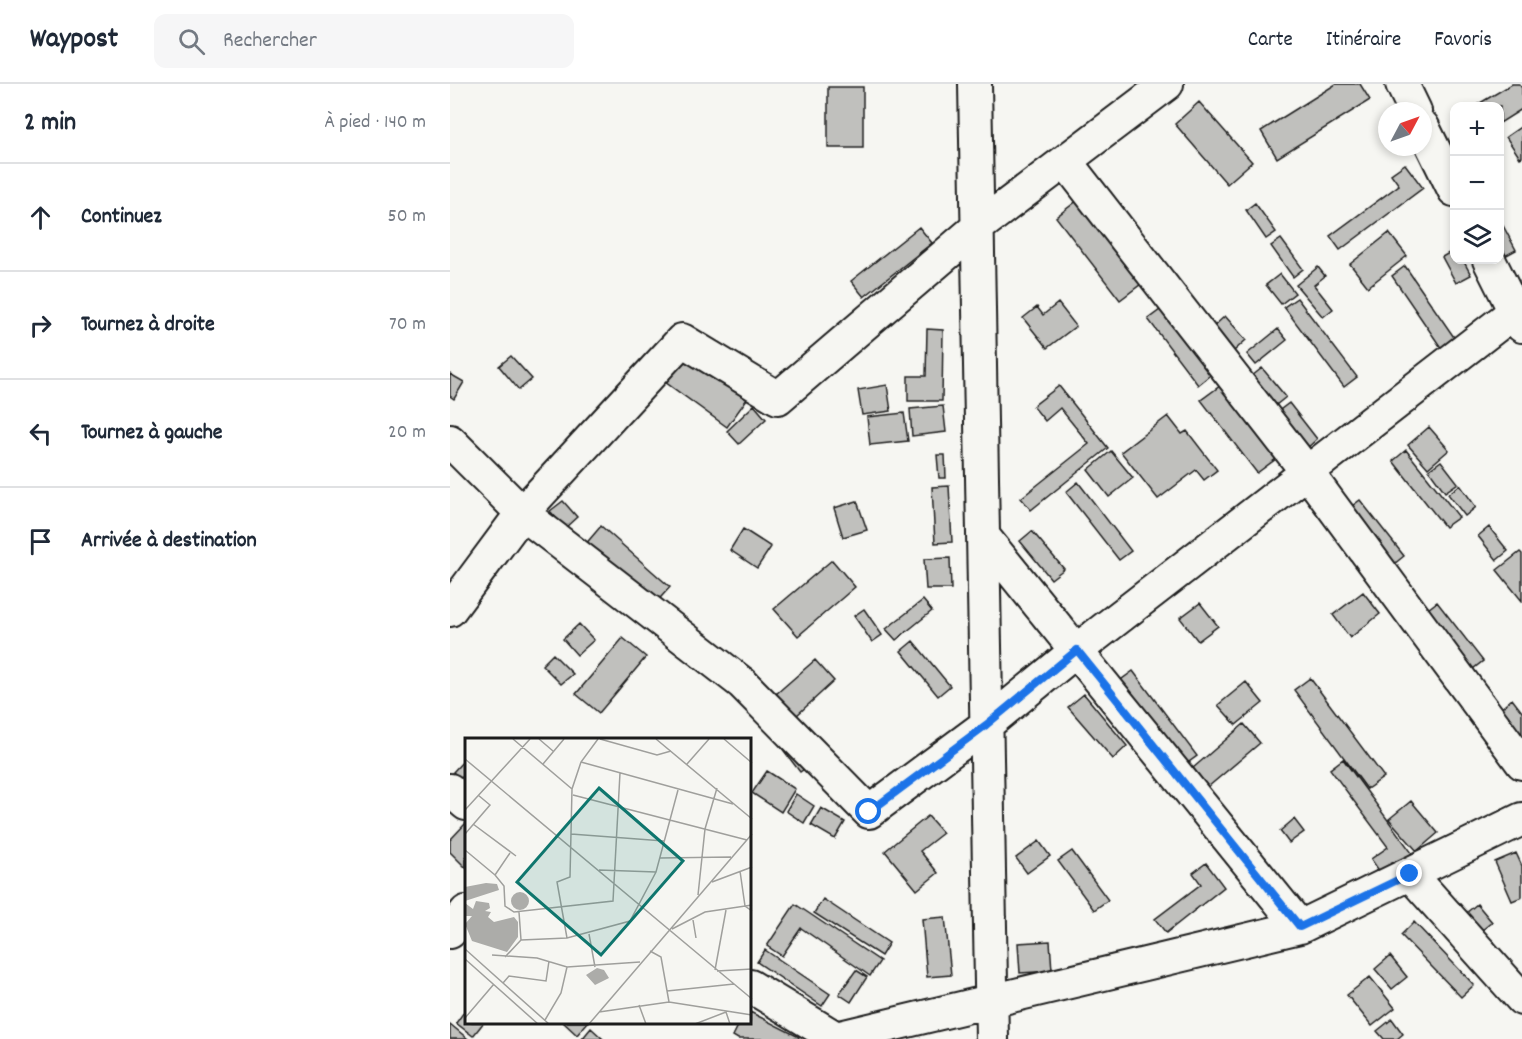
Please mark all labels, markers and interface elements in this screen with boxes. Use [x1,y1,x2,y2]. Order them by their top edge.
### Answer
search box [154,14,574,68]
text: Waypost [30,21,118,61]
icon: search [175,25,208,58]
text: Rechercher [223,26,317,57]
text: Carte [1248,26,1293,56]
text: Itinéraire [1326,26,1401,56]
text: Favoris [1434,26,1492,56]
north arrow [1378,102,1432,156]
map controls [1450,102,1504,264]
button: + [1450,102,1504,156]
text: 2 min [24,105,76,142]
text: À pied · 140 m [324,109,426,137]
button: − [1450,156,1504,210]
icon: ahead [24,201,57,234]
text: Continuez [81,202,162,233]
text: 50 m [388,203,426,231]
button: layers [1450,210,1504,264]
icon: right [24,309,57,342]
text: Tournez à droite [81,310,215,341]
text: 70 m [389,311,426,339]
icon: left [24,417,57,450]
text: Tournez à gauche [81,418,223,449]
text: 20 m [388,419,426,447]
icon: arrive [24,525,57,558]
text: Arrivée à destination [81,526,257,557]
inset map [465,738,752,1024]
route start [855,798,881,824]
route end [1396,860,1422,886]

